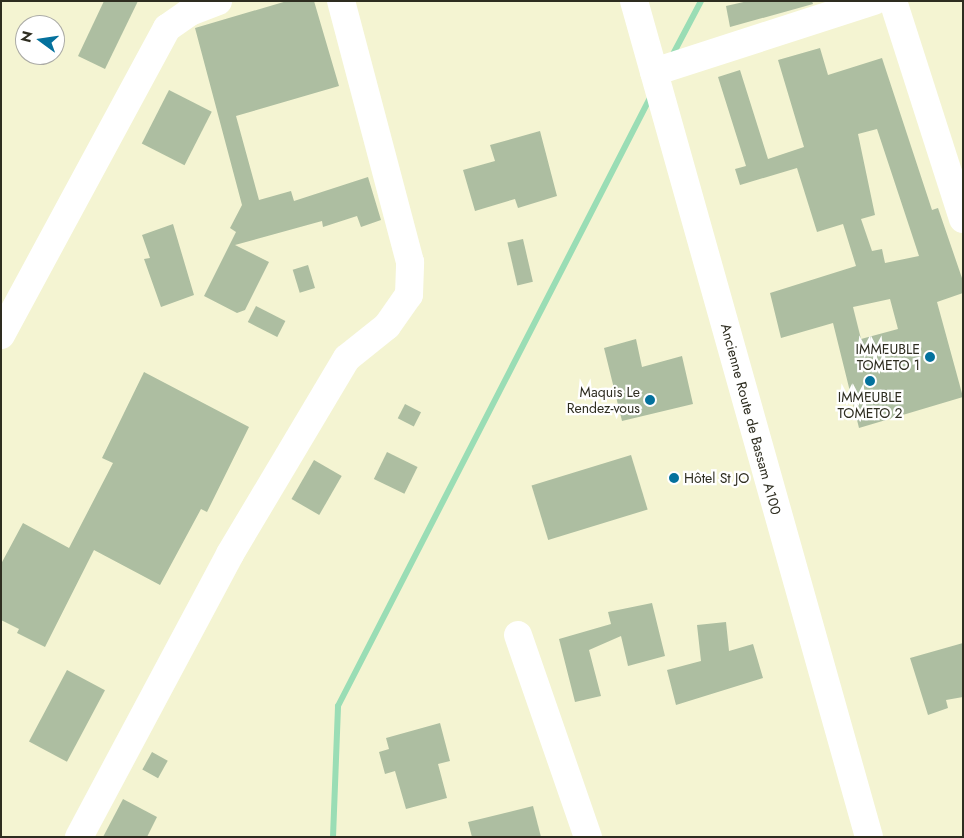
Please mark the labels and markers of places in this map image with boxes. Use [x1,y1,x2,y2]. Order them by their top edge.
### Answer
place label: IMMEUBLE TOMETO 1 [856,341,920,374]
marker: IMMEUBLE TOMETO 1 [924,351,936,363]
marker: IMMEUBLE TOMETO 2 [864,375,876,387]
place label: Maquis Le Rendez-vous [567,384,640,417]
place label: IMMEUBLE TOMETO 2 [838,389,902,422]
marker: Maquis Le Rendez-vous [644,394,656,406]
place label: Hôtel St JO [684,470,749,486]
marker: Hôtel St JO [668,472,680,484]

